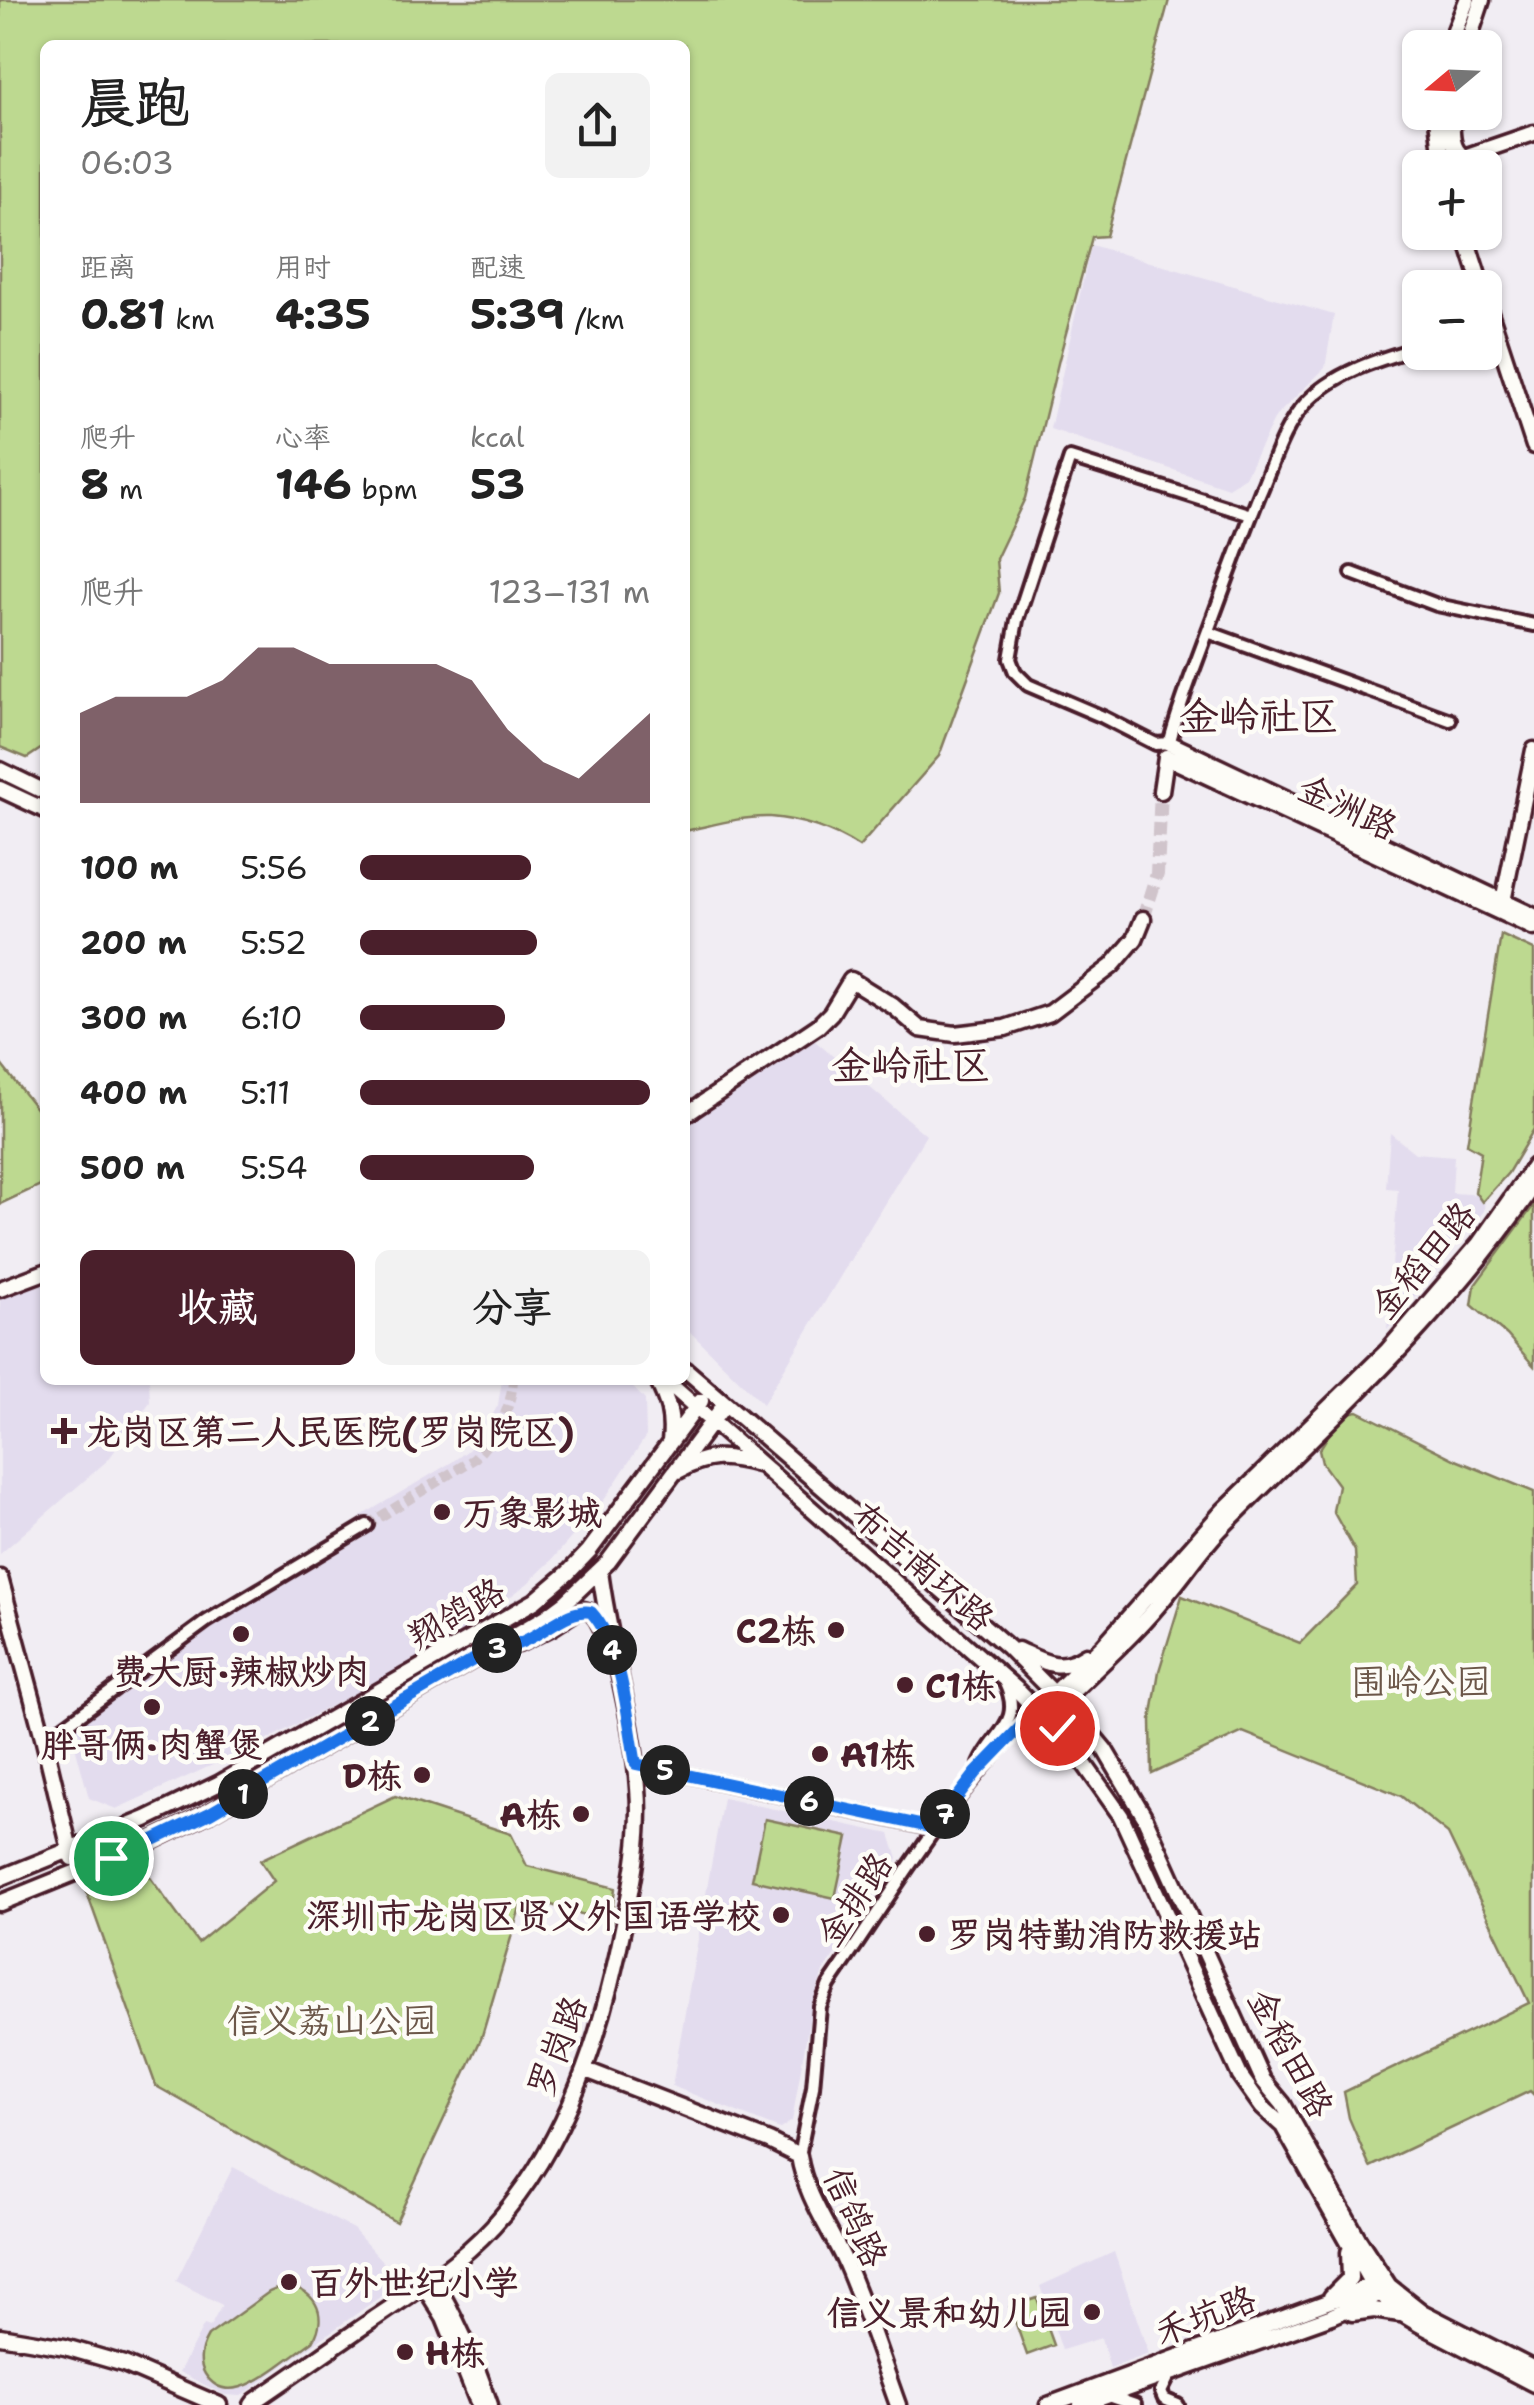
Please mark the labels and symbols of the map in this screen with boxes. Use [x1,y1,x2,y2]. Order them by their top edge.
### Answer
north arrow [1402,30,1502,130]
district label: 金岭社区 [1179,689,1339,743]
street label: 金洲路 [1290,764,1406,850]
district label: 金岭社区 [831,1038,991,1092]
street label: 金稻田路 [1360,1191,1486,1329]
place label: 龙岗区第二人民医院(罗岗院区) [86,1408,574,1455]
marker: 龙岗区第二人民医院(罗岗院区) [51,1418,77,1444]
place label: 万象影城 [462,1489,602,1536]
street label: 布吉南环路 [842,1491,1004,1641]
marker: 万象影城 [431,1501,453,1523]
street label: 翔鸽路 [399,1566,513,1660]
place label: C2栋 [736,1607,816,1654]
marker: C2栋 [825,1619,847,1641]
marker: 费大厨·辣椒炒肉 [230,1623,252,1645]
pin: 3 [472,1623,522,1673]
pin: 4 [587,1625,637,1675]
place label: 费大厨·辣椒炒肉 [112,1648,370,1695]
park label: 围岭公园 [1351,1658,1491,1705]
place label: C1栋 [925,1662,996,1709]
marker: C1栋 [894,1674,916,1696]
pin [1015,1686,1100,1771]
marker: 胖哥俩·肉蟹煲 [141,1696,163,1718]
pin: 2 [345,1696,395,1746]
place label: 胖哥俩·肉蟹煲 [41,1721,263,1768]
place label: A1栋 [840,1731,915,1778]
marker: A1栋 [809,1743,831,1765]
pin: 5 [640,1745,690,1795]
place label: D栋 [342,1752,402,1799]
marker: D栋 [411,1764,433,1786]
pin: 1 [218,1769,268,1819]
pin: 6 [784,1776,834,1826]
pin: 7 [920,1789,970,1839]
place label: A栋 [499,1791,561,1838]
marker: A栋 [570,1803,592,1825]
pin [69,1816,154,1901]
street label: 金排路 [805,1842,903,1956]
place label: 深圳市龙岗区贤义外国语学校 [306,1892,761,1939]
marker: 深圳市龙岗区贤义外国语学校 [770,1904,792,1926]
place label: 罗岗特勤消防救援站 [947,1911,1262,1958]
marker: 罗岗特勤消防救援站 [916,1923,938,1945]
street label: 金稻田路 [1237,1980,1345,2126]
street label: 罗岗路 [516,1989,598,2103]
park label: 信义荔山公园 [227,1997,437,2044]
street label: 信鸽路 [813,2159,899,2275]
place label: 百外世纪小学 [309,2259,519,2306]
marker: 百外世纪小学 [278,2271,300,2293]
street label: 禾坑路 [1148,2274,1262,2356]
place label: 信义景和幼儿园 [827,2289,1072,2336]
marker: 信义景和幼儿园 [1081,2301,1103,2323]
place label: H栋 [425,2329,485,2376]
marker: H栋 [394,2341,416,2363]

